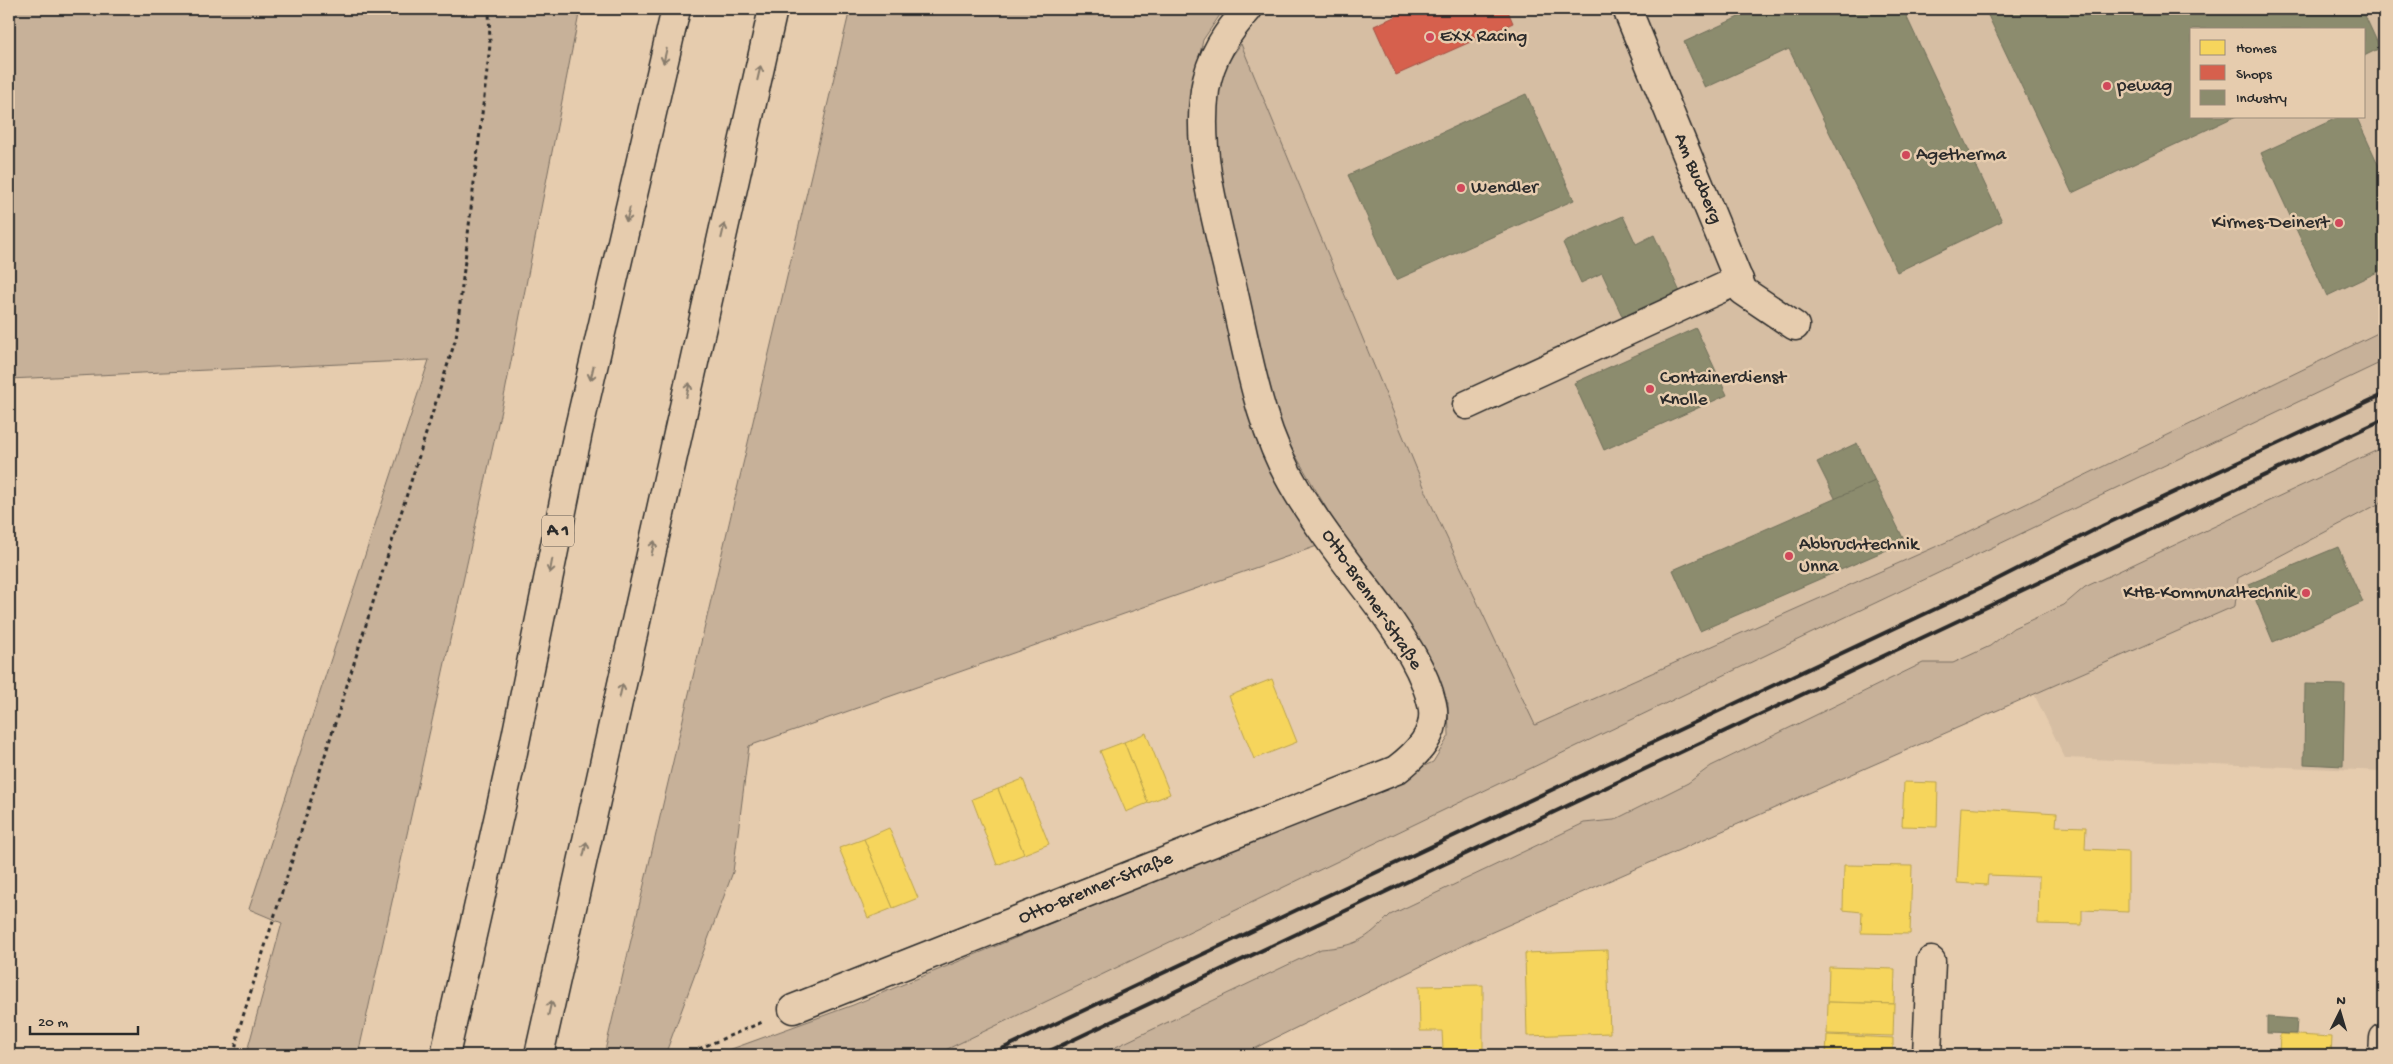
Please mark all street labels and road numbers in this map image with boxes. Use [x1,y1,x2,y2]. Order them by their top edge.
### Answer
street label: Am Budberg [1668,130,1726,228]
road number: A 1 [542,516,574,546]
street label: Otto-Brenner-Straße [1315,525,1427,675]
street label: Otto-Brenner-Straße [1015,847,1177,931]

